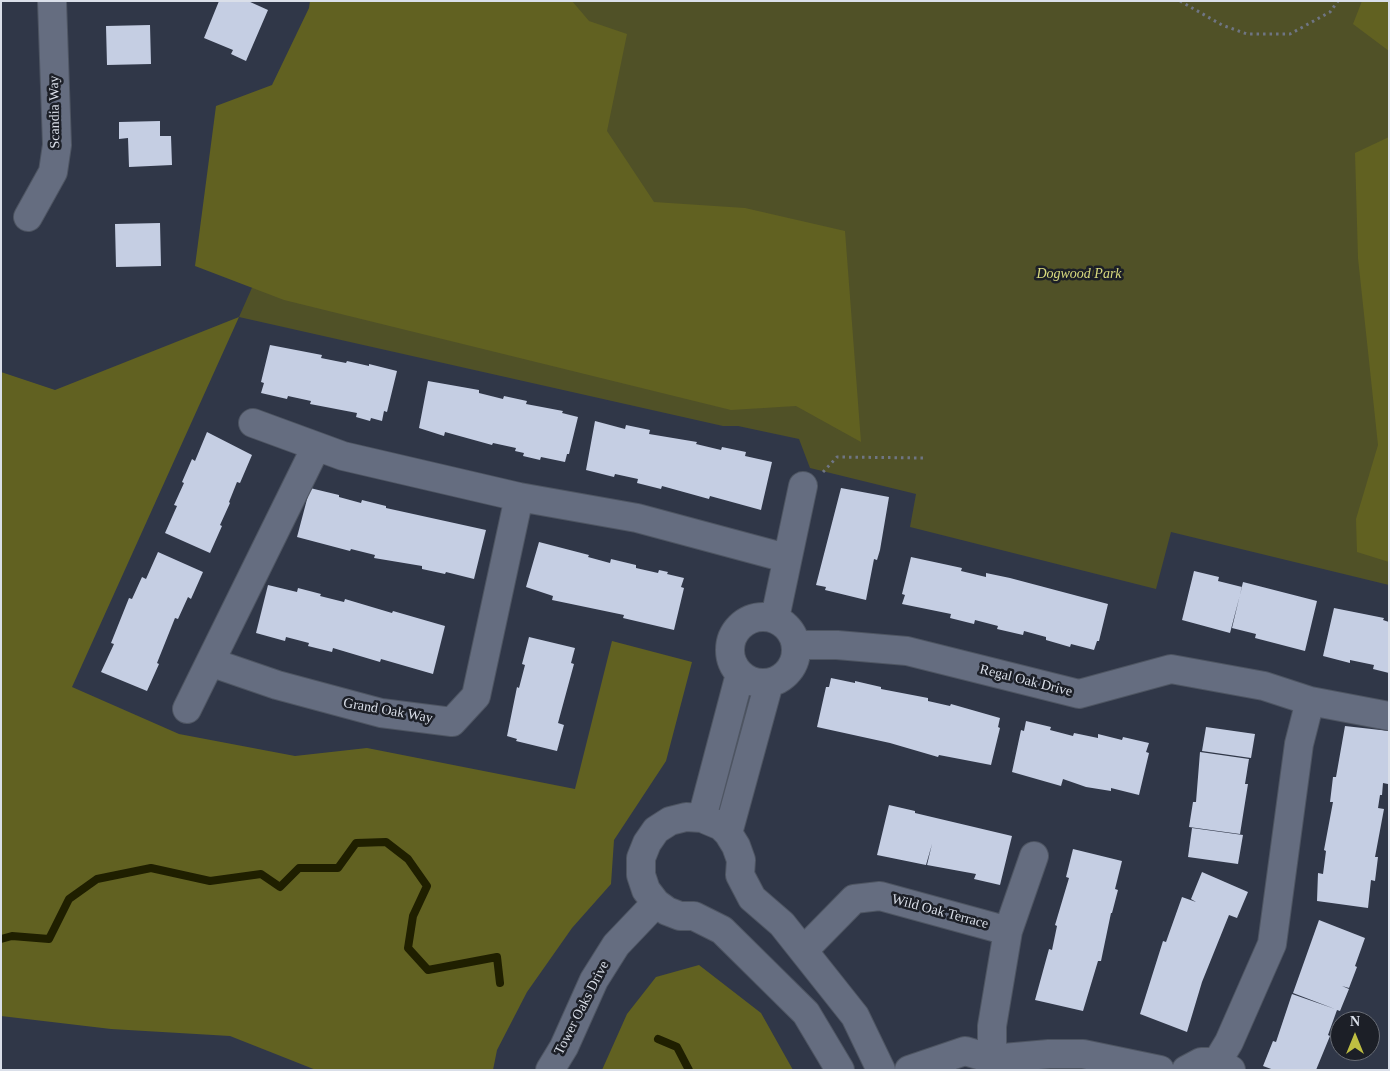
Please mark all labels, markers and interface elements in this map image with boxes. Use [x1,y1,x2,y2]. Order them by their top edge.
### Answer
street label: Scandia Way [46,75,64,149]
park label: Dogwood Park [1036,266,1122,282]
street label: Regal Oak Drive [978,661,1074,701]
street label: Grand Oak Way [342,695,434,727]
street label: Wild Oak Terrace [890,891,990,933]
street label: Tower Oaks Drive [551,958,613,1058]
north arrow [1330,1011,1380,1061]
text: N [1350,1014,1360,1029]

